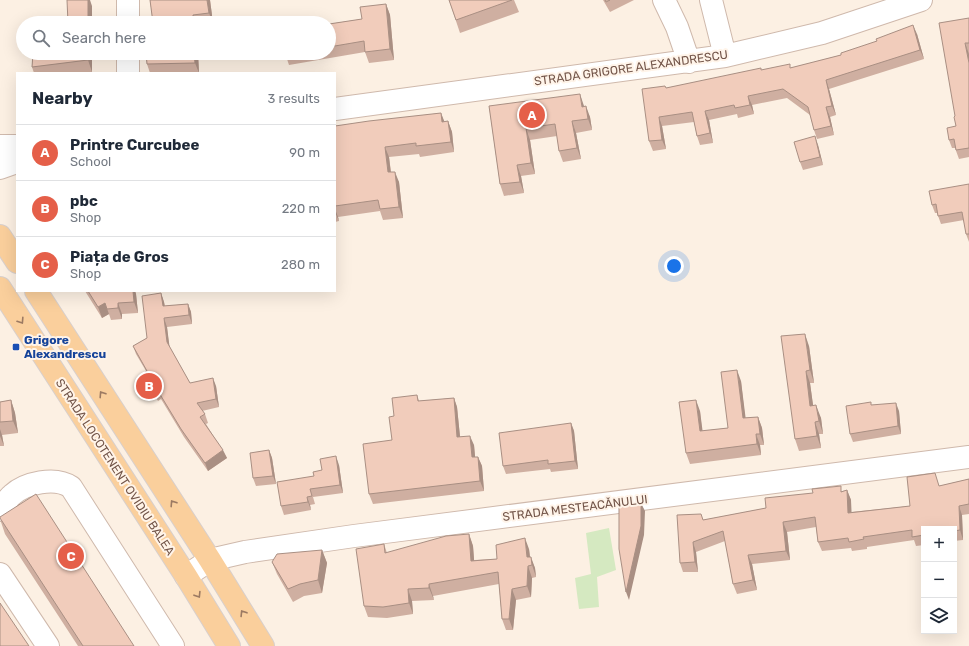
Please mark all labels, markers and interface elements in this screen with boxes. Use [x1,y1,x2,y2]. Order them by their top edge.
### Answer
search box [16,16,336,60]
icon: search [30,27,52,49]
text: Search here [62,29,146,47]
street label: STRADA GRIGORE ALEXANDRESCU [533,47,729,89]
text: Nearby [32,88,93,108]
text: 3 results [268,91,320,106]
pin: A [519,100,545,130]
text: Printre Curcubee [70,136,199,154]
text: A [40,145,50,160]
text: 90 m [289,145,320,160]
text: School [70,154,111,169]
text: pbc [70,192,98,210]
text: B [40,201,50,216]
text: 220 m [282,201,320,216]
text: Shop [70,210,101,225]
text: Piața de Gros [70,248,169,266]
your location [664,256,684,276]
text: C [40,257,50,272]
text: 280 m [281,257,320,272]
text: Shop [70,266,101,281]
one-way arrow [16,317,24,324]
place label: Grigore Alexandrescu [24,333,106,361]
marker: Grigore Alexandrescu [11,342,21,352]
pin: B [136,371,162,401]
street label: STRADA LOCOTENENT OVIDIU BALEA [52,376,178,558]
one-way arrow [100,391,107,398]
street label: STRADA MESTEACĂNULUI [502,492,648,524]
one-way arrow [170,500,178,507]
map controls [921,526,957,634]
button: + [921,526,957,562]
pin: C [58,541,84,571]
button: − [921,562,957,598]
one-way arrow [193,591,200,598]
button: layers [921,598,957,634]
one-way arrow [240,610,247,617]

